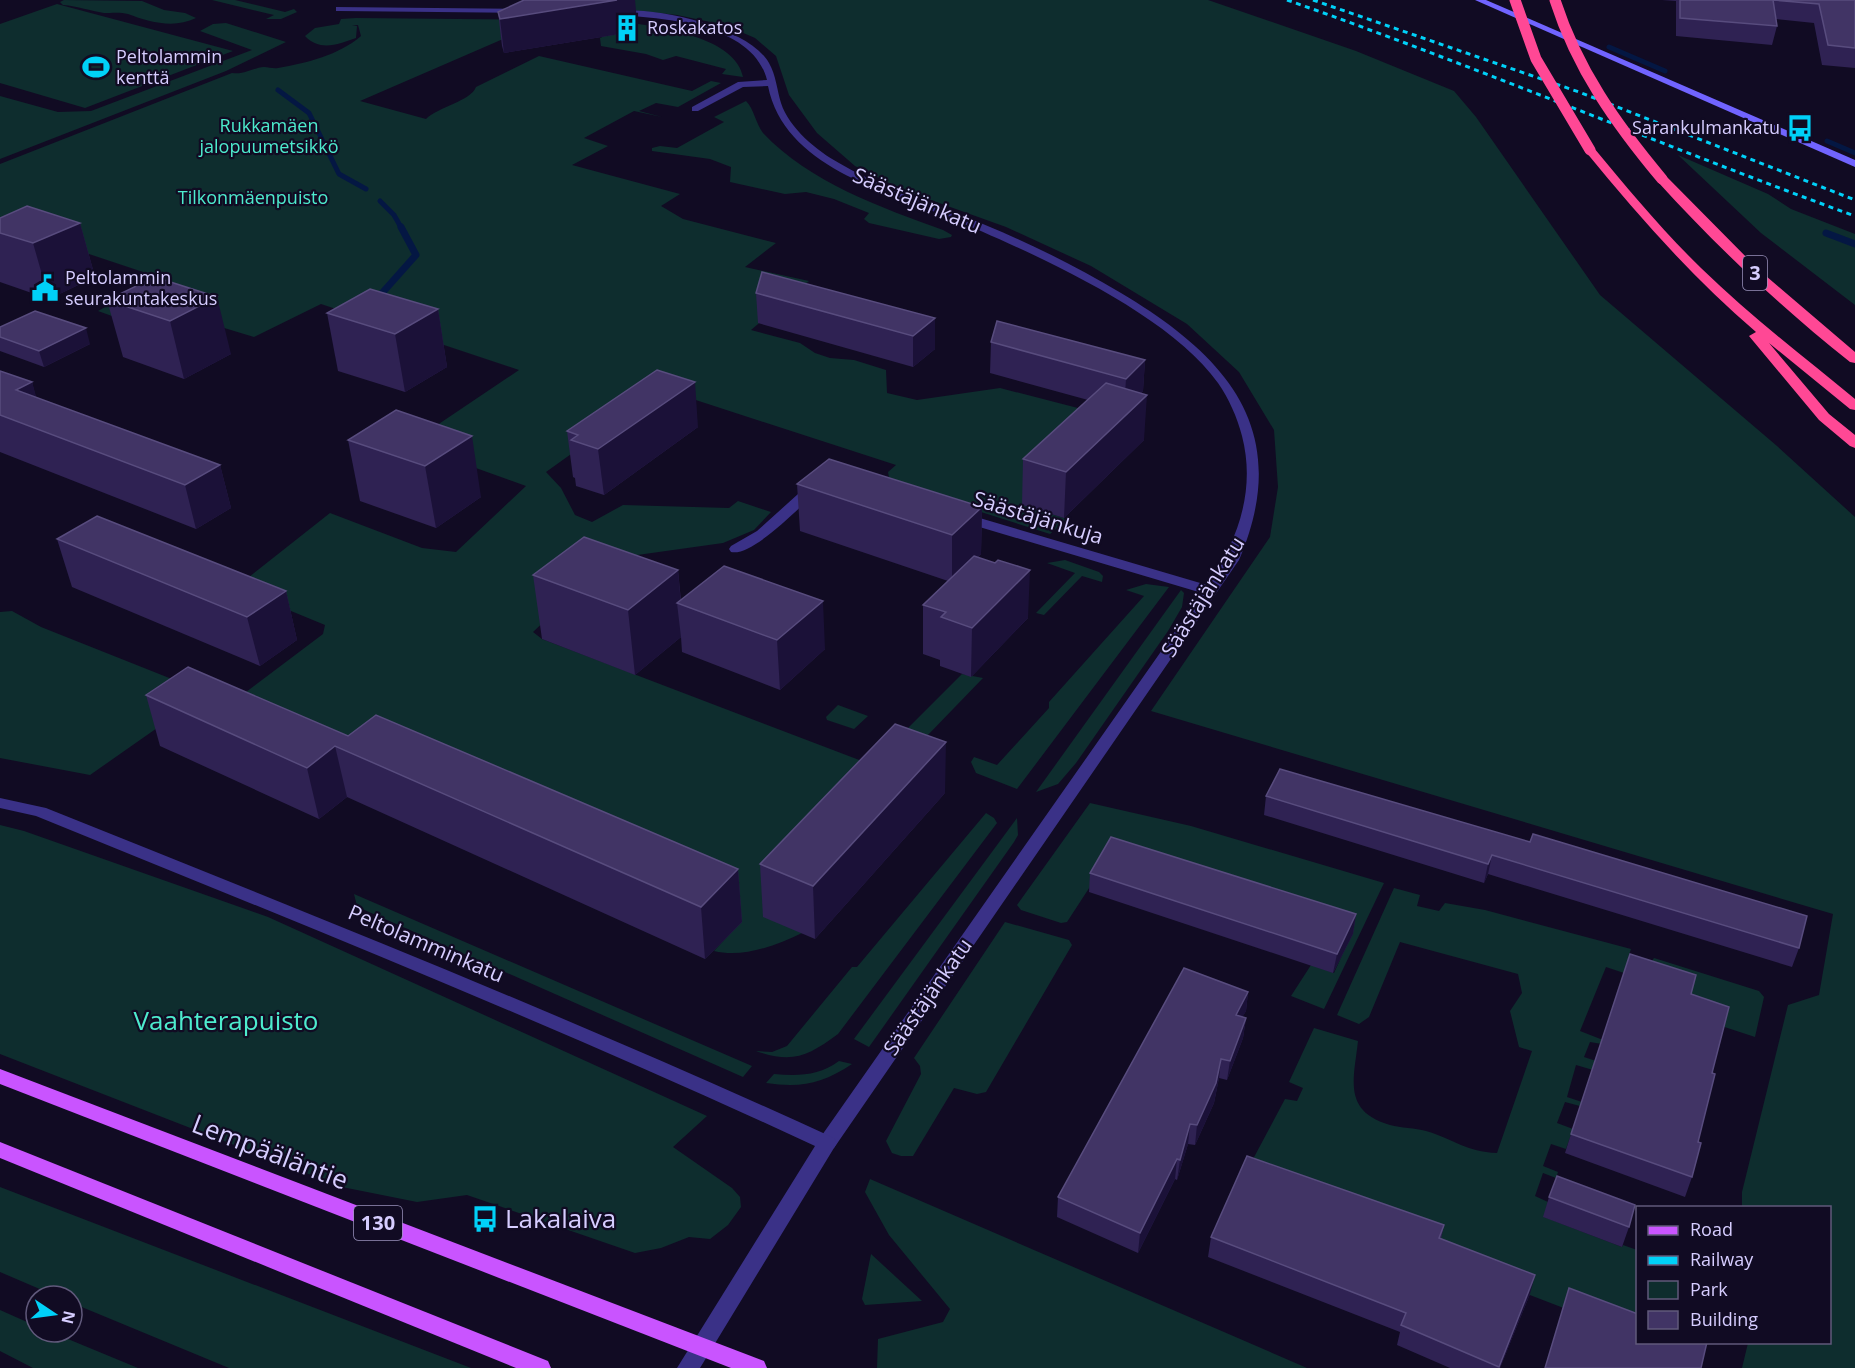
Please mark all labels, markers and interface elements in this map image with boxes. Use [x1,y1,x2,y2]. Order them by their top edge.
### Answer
building icon: Roskakatos [612,13,642,43]
place label: Roskakatos [647,15,742,39]
place label: Peltolammin kenttä [116,44,222,89]
sports icon: Peltolammin kenttä [81,52,111,82]
park label: Rukkamäen jalopuumetsikkö [198,113,339,158]
bus stop icon: Sarankulmankatu [1785,113,1815,143]
place label: Sarankulmankatu [1632,115,1780,139]
street label: Säästäjänkatu [849,160,986,240]
park label: Tilkonmäenpuisto [178,185,328,209]
road number: 3 [1743,256,1767,290]
place label: Peltolammin seurakuntakeskus [65,265,217,310]
public building icon: Peltolammin seurakuntakeskus [30,273,60,303]
street label: Säästäjänkuja [970,484,1107,550]
street label: Säästäjänkatu [1154,531,1250,662]
street label: Peltolamminkatu [344,898,509,989]
street label: Säästäjänkatu [876,932,978,1061]
park label: Vaahterapuisto [134,1002,319,1038]
street label: Lempääläntie [187,1105,354,1197]
place label: Lakalaiva [505,1200,616,1236]
bus stop icon: Lakalaiva [470,1204,500,1234]
road number: 130 [354,1206,402,1240]
legend [1636,1206,1831,1344]
text: Road [1690,1217,1733,1241]
text: Railway [1690,1247,1754,1271]
text: Park [1690,1277,1728,1301]
north arrow [24,1284,84,1344]
text: Building [1690,1307,1758,1331]
text: N [56,1309,81,1326]

